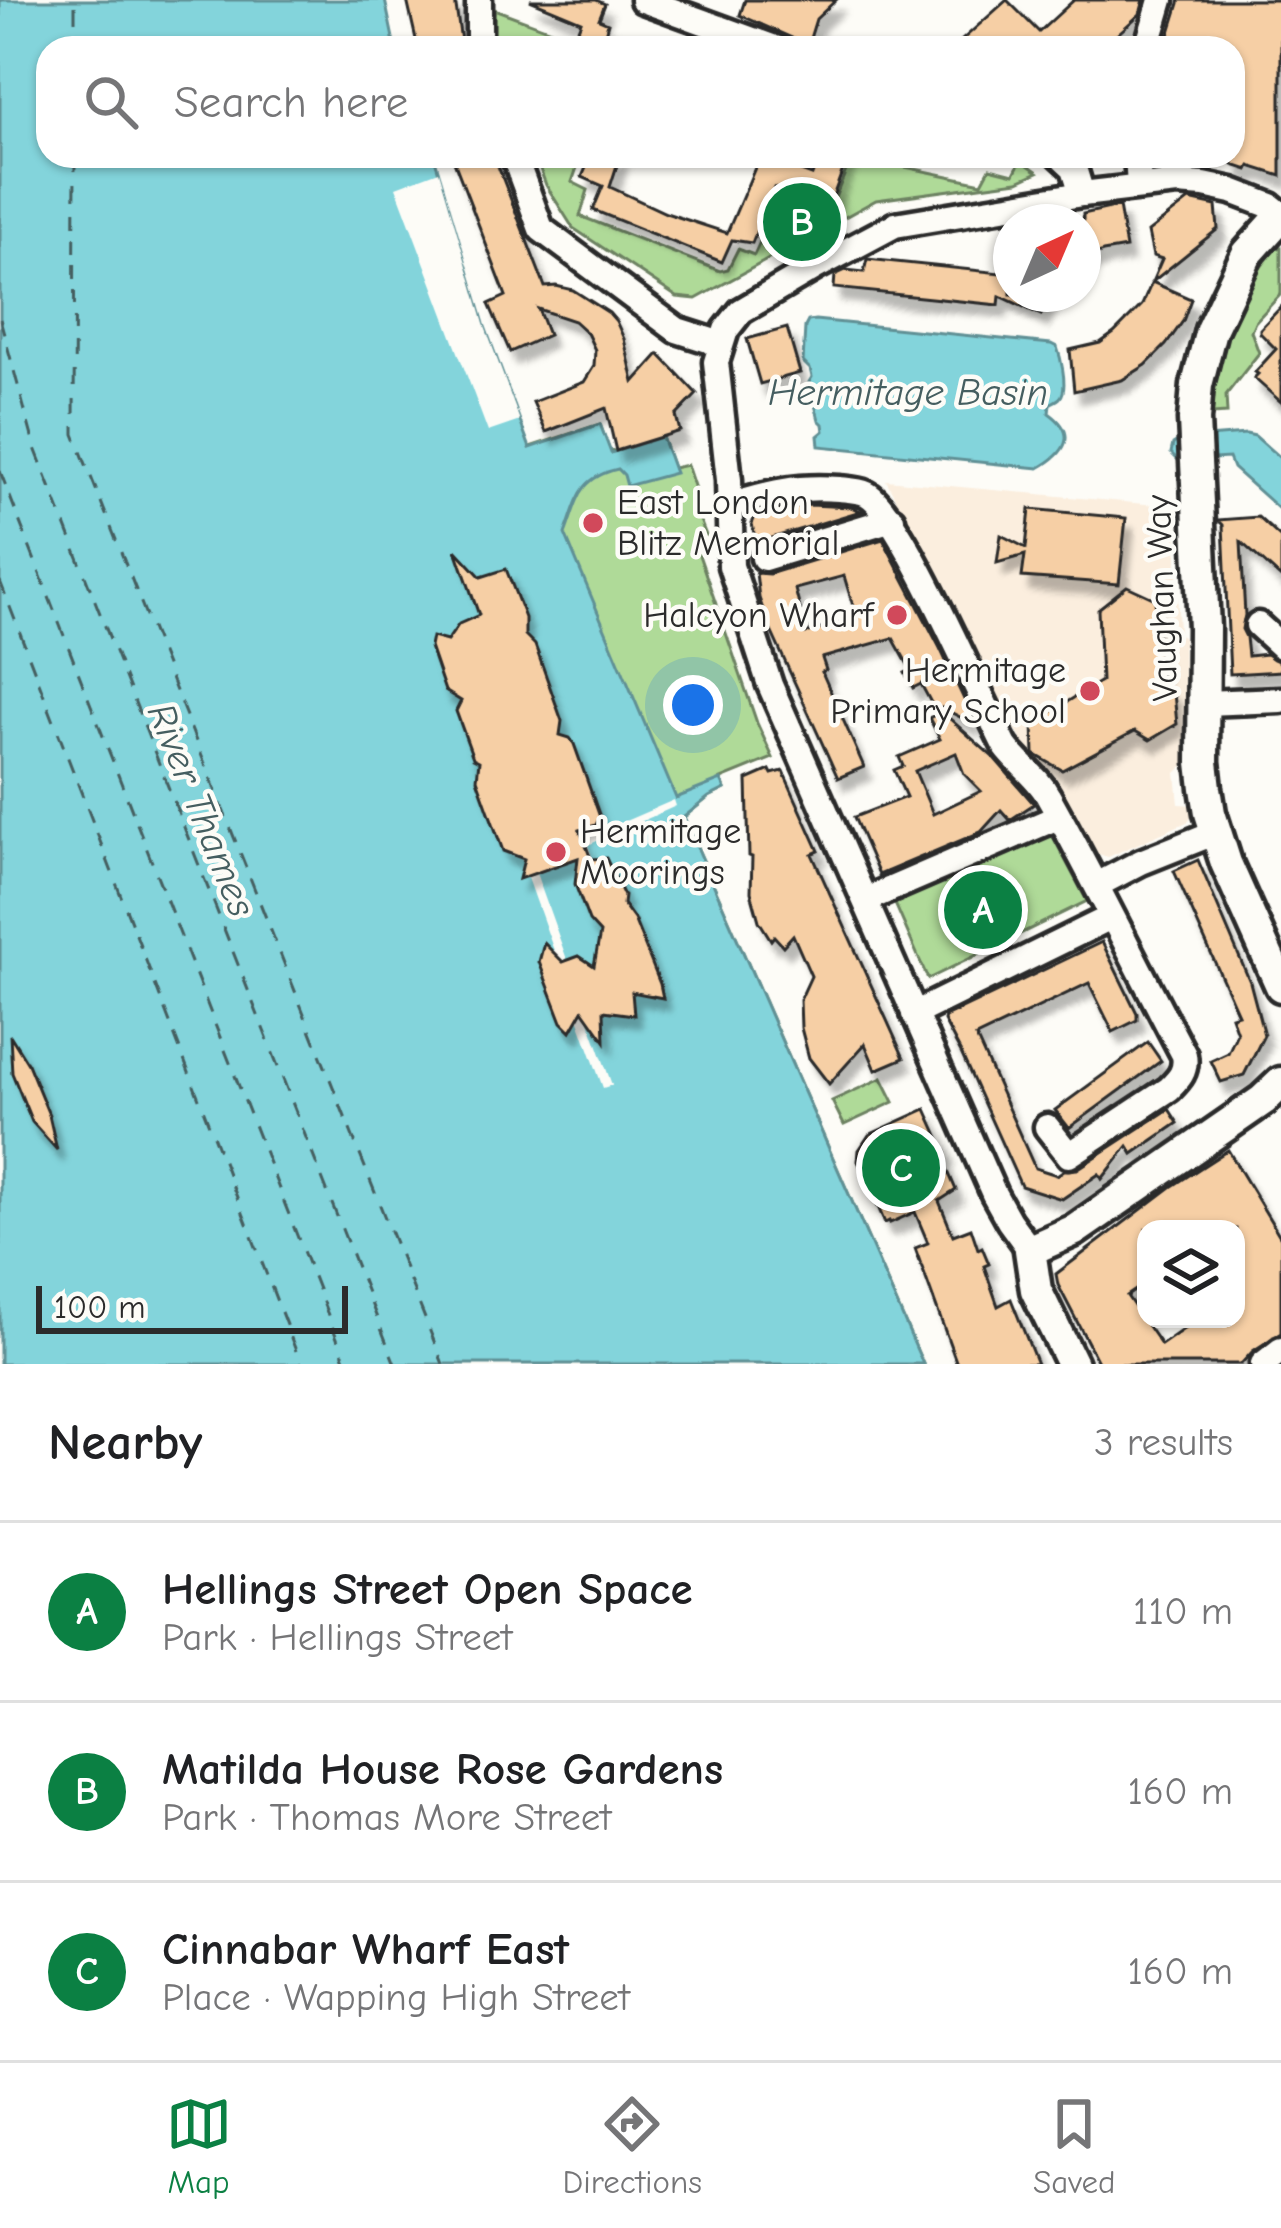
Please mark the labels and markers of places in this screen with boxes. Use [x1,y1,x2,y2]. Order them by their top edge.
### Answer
pin: B [763,177,841,267]
place label: East London Blitz Memorial [617,482,839,564]
marker: East London Blitz Memorial [580,510,606,536]
place label: Halcyon Wharf [643,595,875,636]
marker: Halcyon Wharf [884,602,910,628]
place label: Hermitage Primary School [830,650,1066,732]
marker: Hermitage Primary School [1077,678,1103,704]
place label: Hermitage Moorings [580,811,741,893]
marker: Hermitage Moorings [543,839,569,865]
pin: A [944,865,1022,955]
pin: C [862,1123,940,1213]

